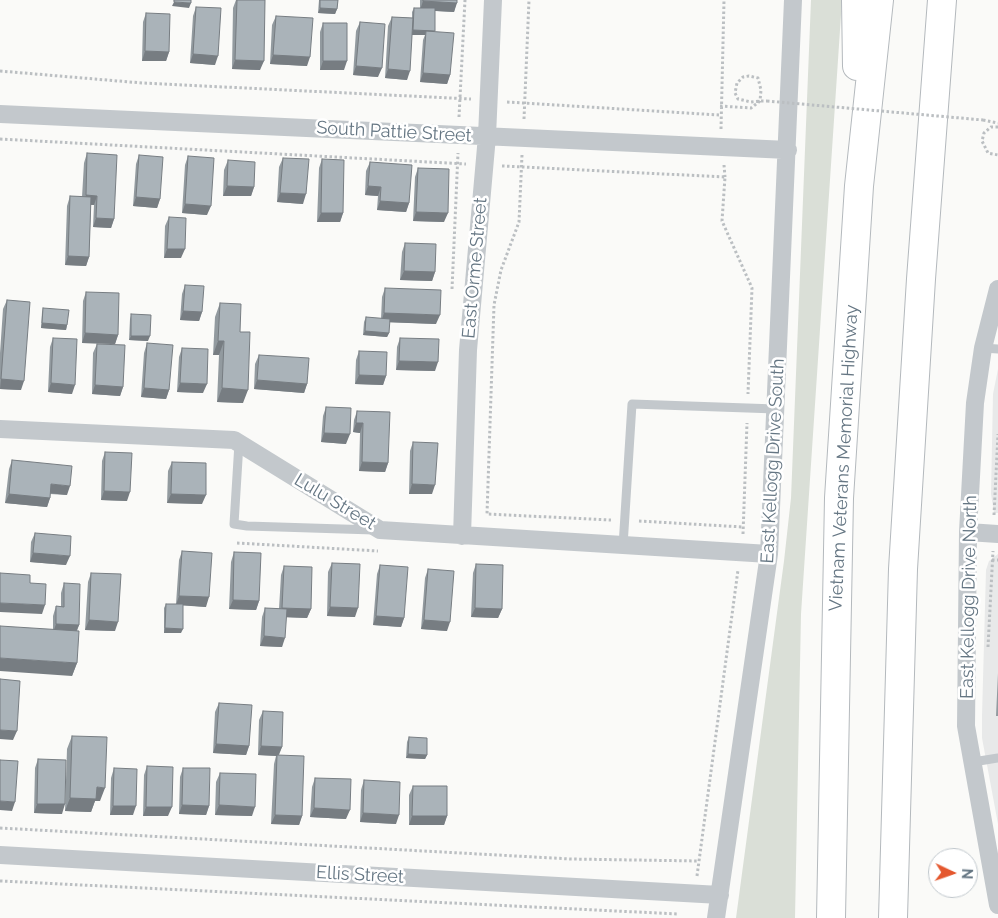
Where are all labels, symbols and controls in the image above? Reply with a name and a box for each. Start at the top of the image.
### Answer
street label: South Pattie Street [316,117,472,147]
street label: East Orme Street [458,197,492,339]
street label: Vietnam Veterans Memorial Highway [825,304,863,612]
street label: East Kellogg Drive South [757,358,789,564]
street label: Lulu Street [290,469,380,535]
street label: East Kellogg Drive North [956,495,982,699]
north arrow [928,848,978,898]
street label: Ellis Street [316,862,404,888]
text: N [959,868,975,879]

